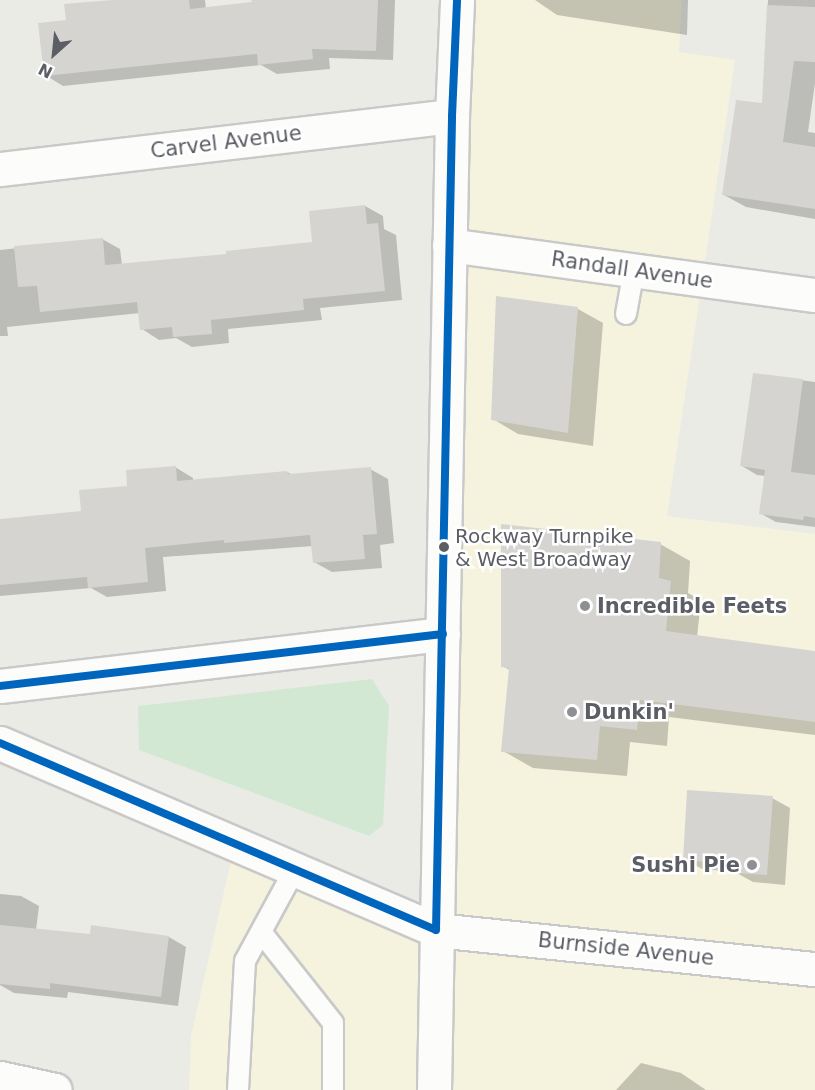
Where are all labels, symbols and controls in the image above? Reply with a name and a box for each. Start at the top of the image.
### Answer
north arrow [24,24,84,84]
text: N [35,59,56,82]
street label: Carvel Avenue [149,120,303,164]
street label: Randall Avenue [550,246,714,294]
place label: Rockway Turnpike & West Broadway [455,524,633,571]
marker: Rockway Turnpike & West Broadway [438,541,450,553]
place label: Incredible Feets [597,593,787,619]
marker: Incredible Feets [578,599,592,613]
place label: Dunkin' [584,699,674,725]
marker: Dunkin' [565,705,579,719]
place label: Sushi Pie [631,852,740,878]
marker: Sushi Pie [745,858,759,872]
street label: Burnside Avenue [537,927,715,971]

